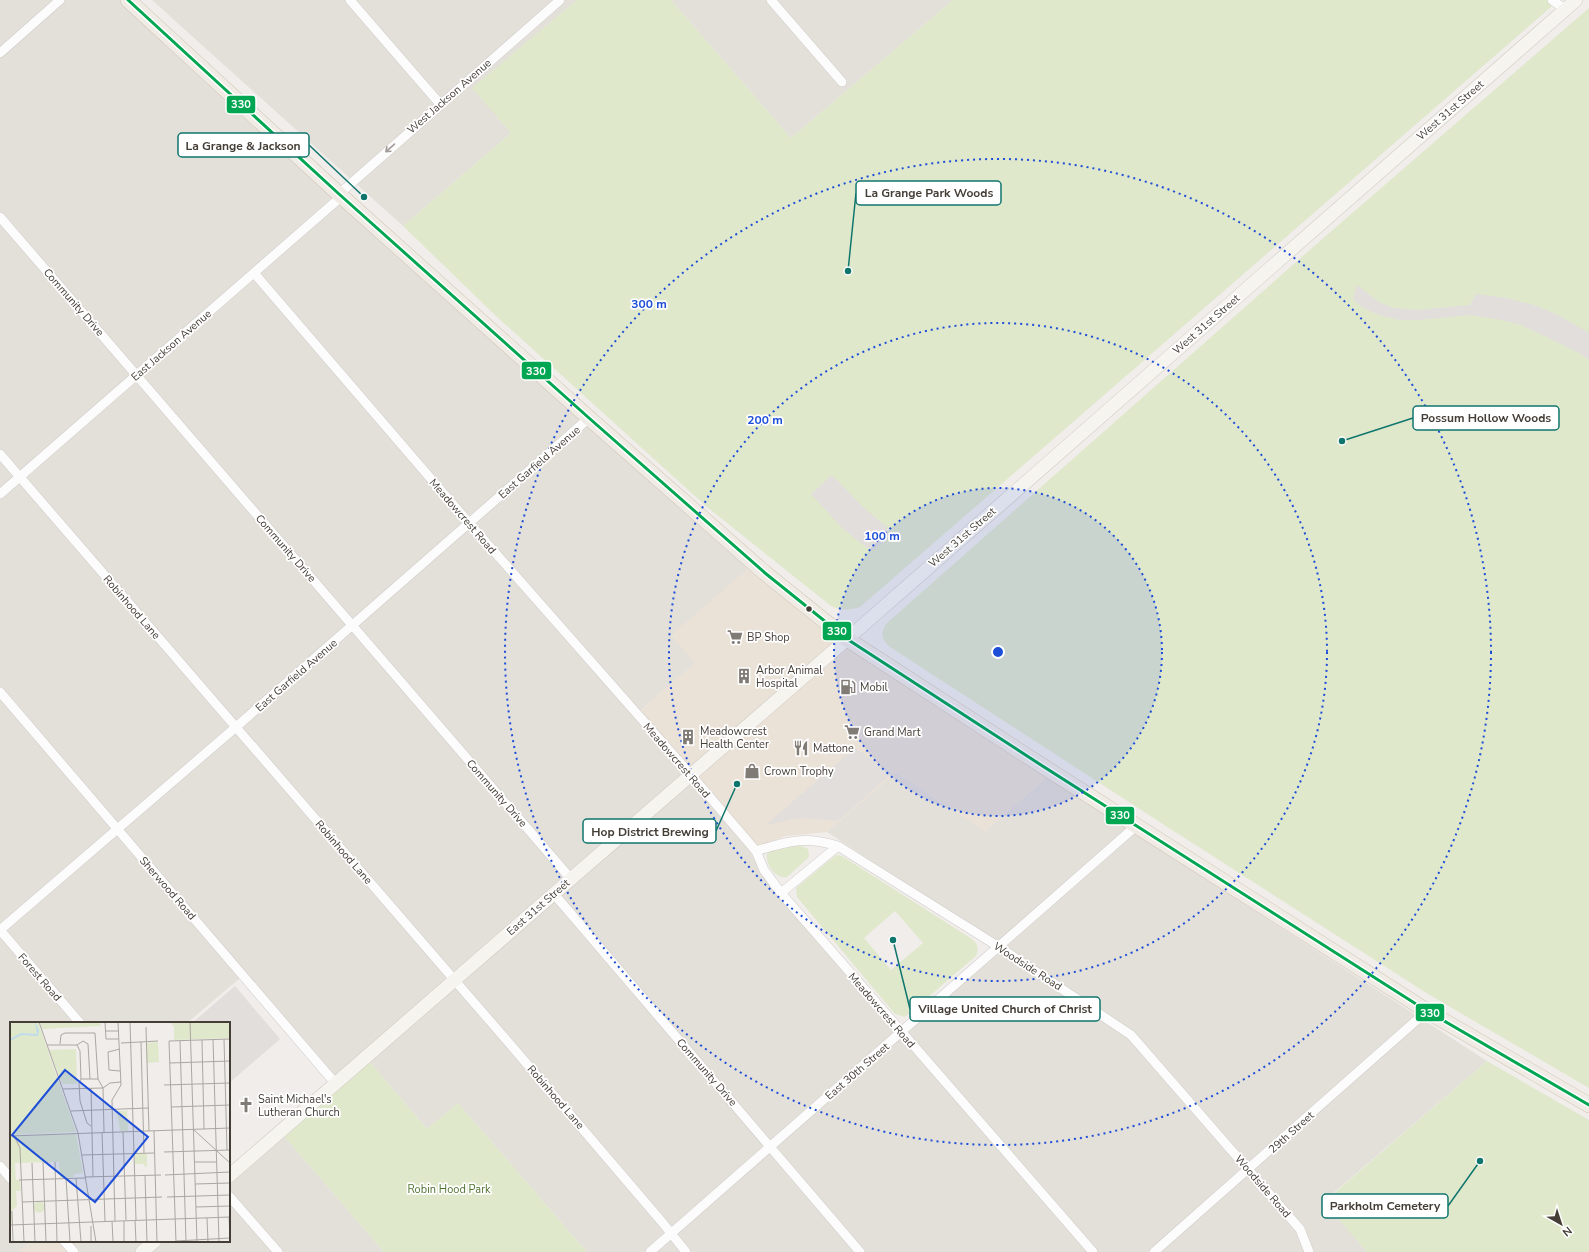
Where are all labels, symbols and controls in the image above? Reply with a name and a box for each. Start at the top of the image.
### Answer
street label: West Jackson Avenue [404,56,495,137]
street label: West 31st Street [1414,77,1487,144]
line badge: 330 [226,95,256,114]
text: 330 [231,97,251,112]
callout: La Grange & Jackson [178,133,309,157]
text: La Grange & Jackson [185,138,301,154]
one-way arrow [385,144,395,153]
callout: La Grange Park Woods [856,181,1001,205]
text: La Grange Park Woods [865,185,993,201]
street label: Community Drive [40,265,107,340]
street label: West 31st Street [1170,291,1243,358]
text: 300 m [631,296,667,312]
street label: East Jackson Avenue [128,306,215,384]
line badge: 330 [521,361,552,380]
text: 330 [526,364,546,379]
callout: Possum Hollow Woods [1413,406,1559,430]
text: Possum Hollow Woods [1421,410,1551,426]
text: 200 m [747,412,783,428]
street label: East Garfield Avenue [495,423,584,502]
street label: Meadowcrest Road [426,476,499,557]
street label: West 31st Street [926,504,999,571]
street label: Community Drive [252,511,319,586]
text: 100 m [864,528,900,544]
street label: Robinhood Lane [100,572,164,643]
unlabelled marker [804,604,814,614]
line badge: 330 [822,621,852,641]
text: 330 [827,624,847,639]
supermarket icon: BP Shop [726,628,744,646]
place label: BP Shop [747,630,790,645]
street label: East Garfield Avenue [252,636,341,715]
centre of rings [991,645,1005,659]
place label: Arbor Animal Hospital [756,663,823,691]
building icon: Arbor Animal Hospital [735,667,753,685]
fuel station icon: Mobil [839,678,857,696]
place label: Mobil [860,680,888,695]
street label: Meadowcrest Road [640,720,713,801]
supermarket icon: Grand Mart [843,723,861,741]
place label: Meadowcrest Health Center [700,724,769,752]
place label: Grand Mart [864,725,921,740]
building icon: Meadowcrest Health Center [679,728,697,746]
restaurant icon: Mattone [792,739,810,757]
place label: Mattone [813,741,854,756]
street label: Community Drive [463,756,530,831]
shop icon: Crown Trophy [743,762,761,780]
place label: Crown Trophy [764,764,834,779]
line badge: 330 [1105,806,1135,825]
text: 330 [1110,808,1130,823]
street label: Robinhood Lane [312,817,376,888]
callout: Hop District Brewing [583,819,716,843]
text: Hop District Brewing [591,824,709,840]
street label: Sherwood Road [136,853,199,923]
street label: East 31st Street [504,876,573,939]
street label: Woodside Road [991,939,1065,994]
street label: Forest Road [15,950,65,1005]
street label: Meadowcrest Road [845,970,918,1051]
callout: Village United Church of Christ [910,997,1100,1021]
text: Village United Church of Christ [917,1001,1092,1017]
line badge: 330 [1415,1003,1445,1022]
text: 330 [1420,1006,1440,1021]
inset map [10,1022,230,1242]
street label: Community Drive [673,1035,740,1110]
street label: East 30th Street [822,1039,893,1103]
street label: Robinhood Lane [524,1062,588,1133]
place label: Saint Michael's Lutheran Church [258,1092,340,1120]
church icon: Saint Michael's Lutheran Church [237,1096,255,1114]
street label: 29th Street [1265,1108,1317,1157]
street label: Woodside Road [1231,1152,1294,1221]
park label: Robin Hood Park [407,1182,491,1197]
callout: Parkholm Cemetery [1322,1194,1448,1218]
text: Parkholm Cemetery [1330,1198,1441,1214]
north arrow [1541,1204,1581,1244]
text: N [1559,1223,1575,1240]

